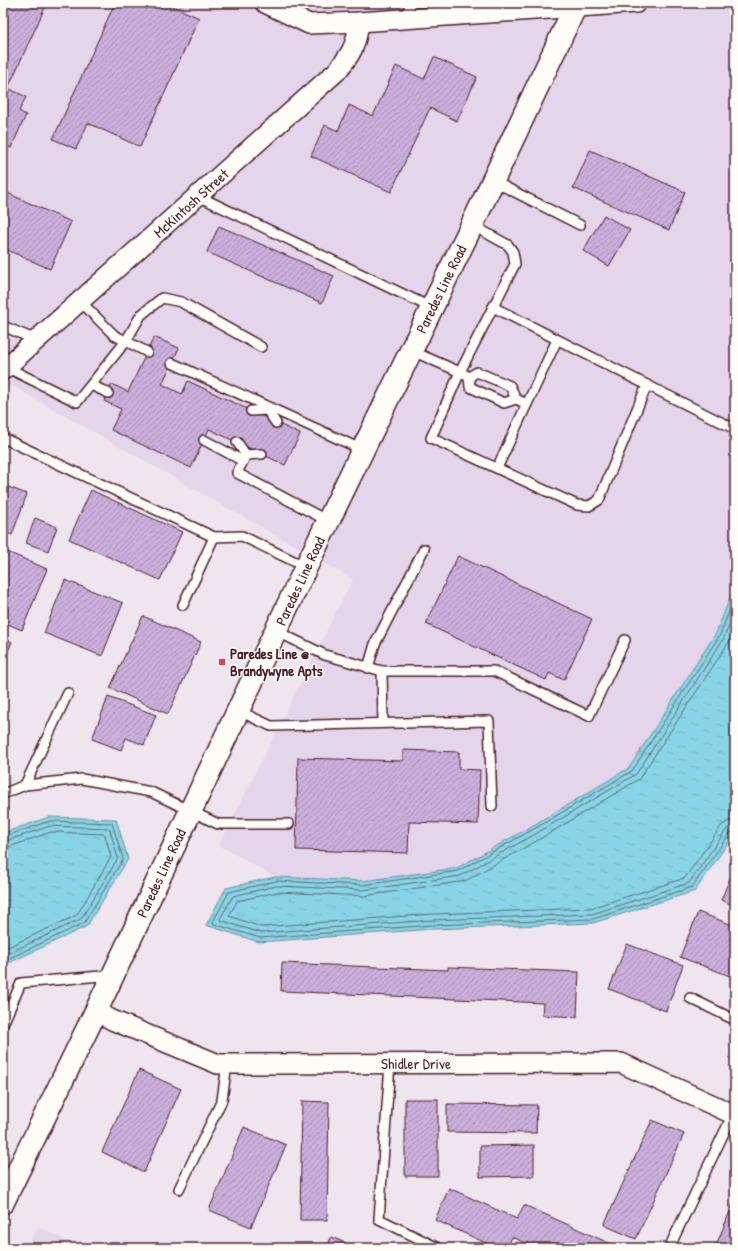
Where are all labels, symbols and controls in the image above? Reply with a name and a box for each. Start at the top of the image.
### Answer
street label: McKintosh Street [149,163,234,242]
street label: Paredes Line Road [411,241,471,337]
street label: Paredes Line Road [270,533,330,629]
place label: Paredes Line @ Brandywyne Apts [230,643,323,682]
marker: Paredes Line @ Brandywyne Apts [217,657,227,667]
street label: Paredes Line Road [131,825,191,921]
street label: Shidler Drive [381,1053,451,1074]

